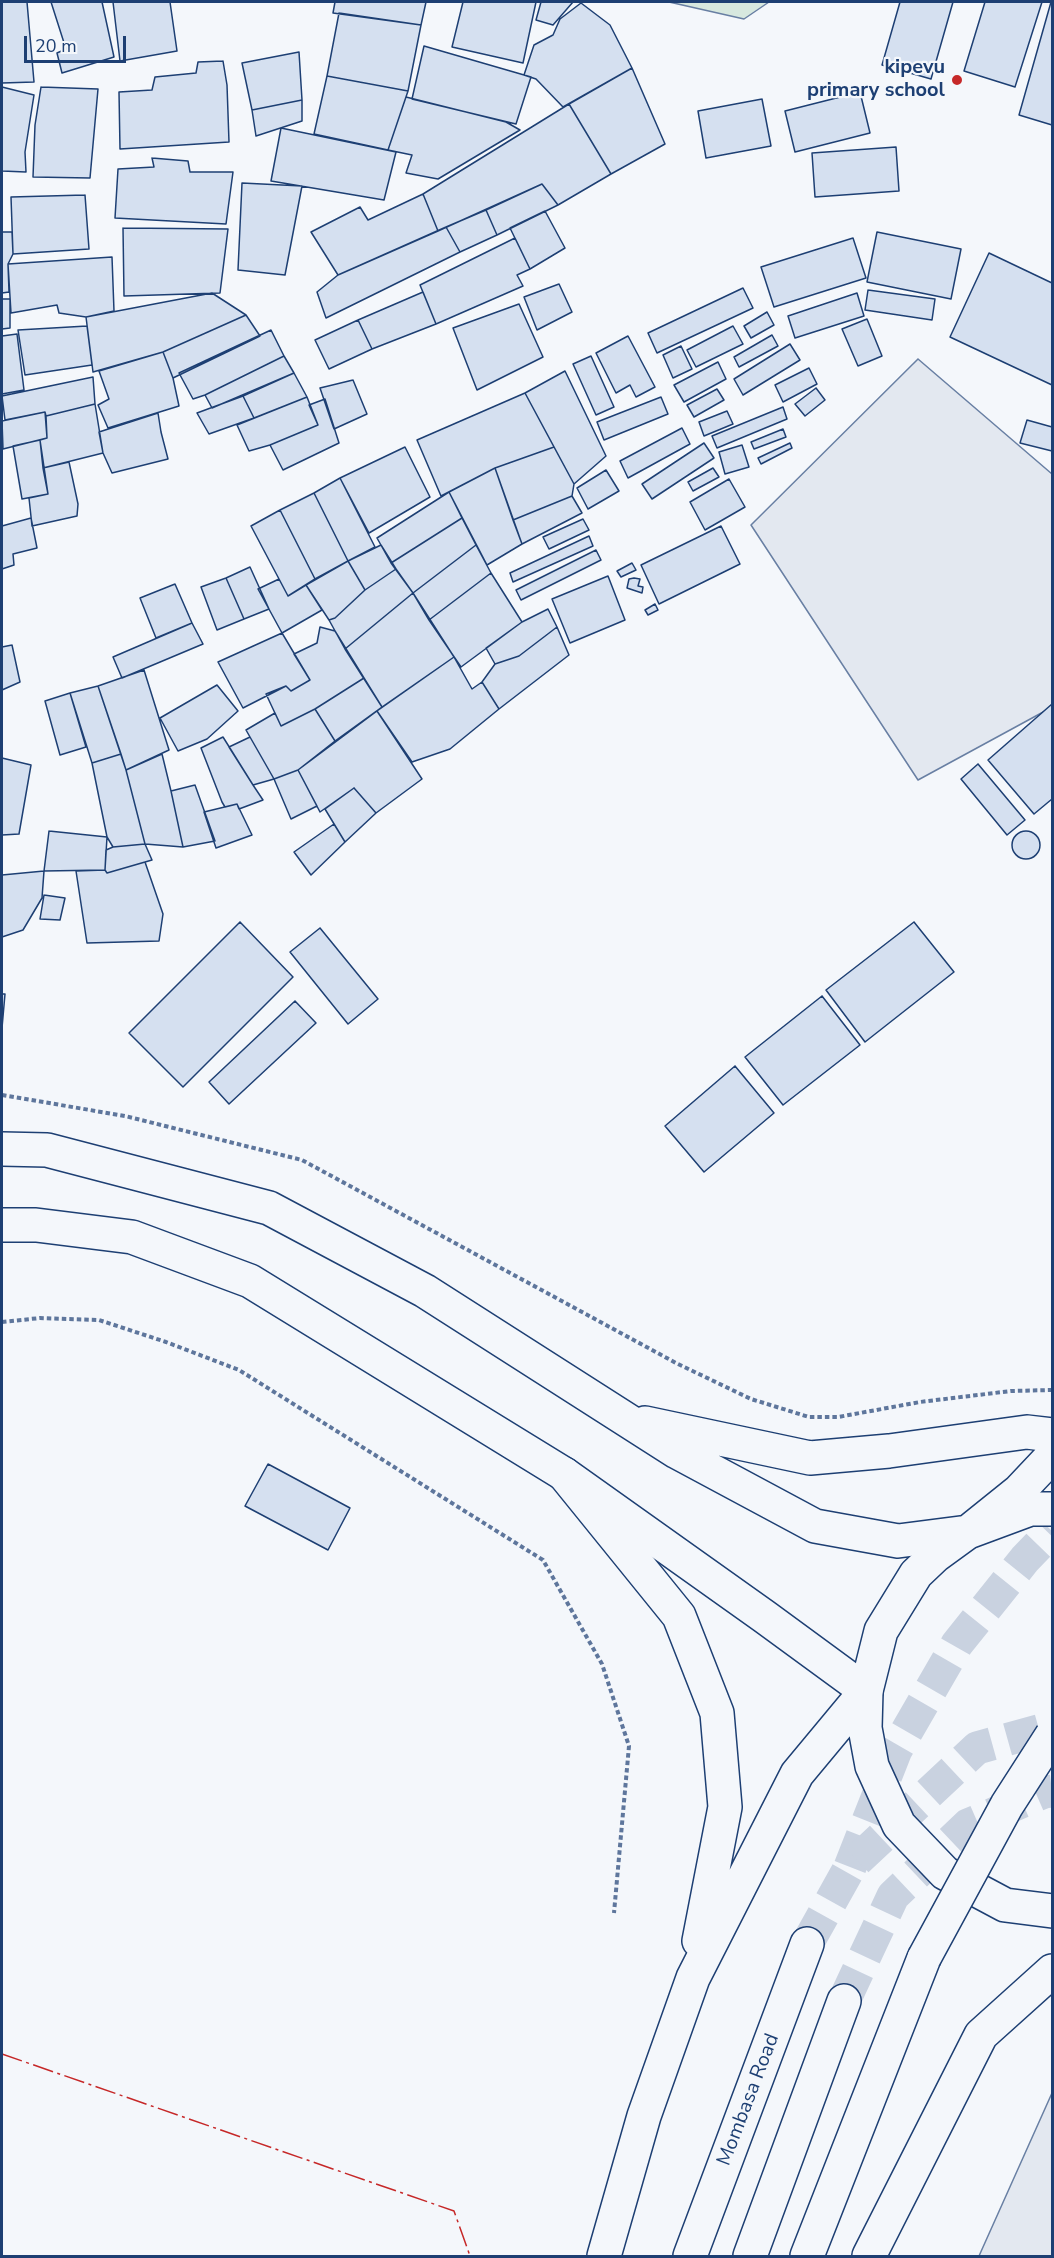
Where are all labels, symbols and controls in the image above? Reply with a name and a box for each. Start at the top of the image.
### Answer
scale bar [27,24,129,62]
text: 20 m [35,34,77,58]
place label: kipevu primary school [807,56,945,103]
marker: kipevu primary school [950,73,964,87]
street label: Mombasa Road [713,2031,785,2169]

